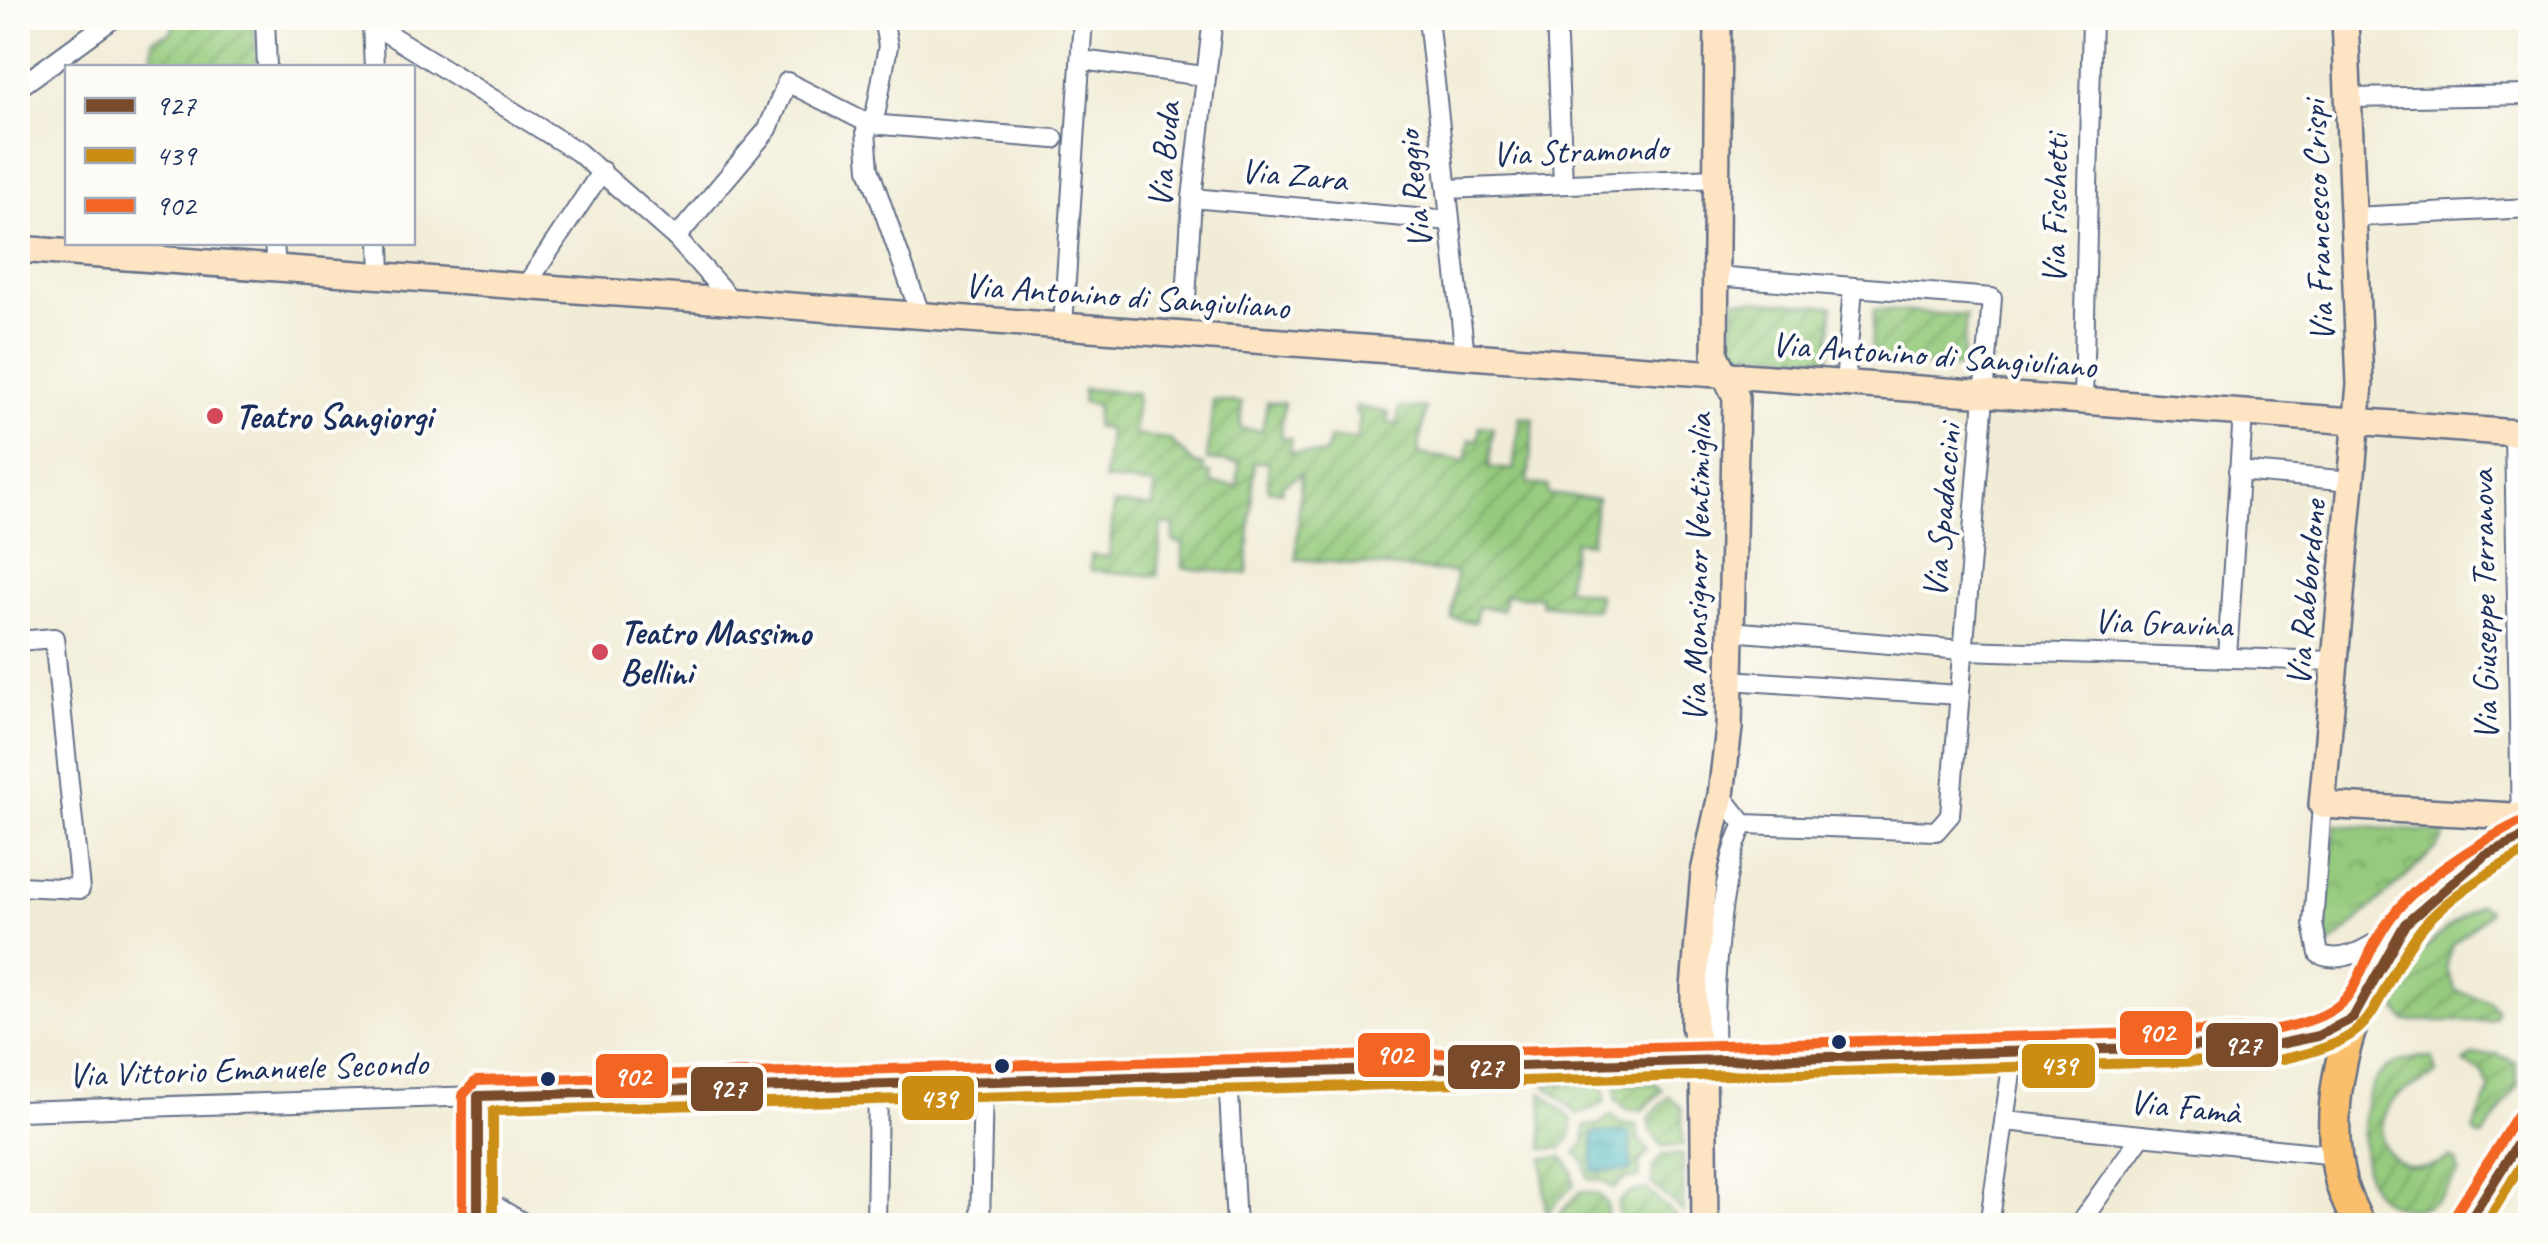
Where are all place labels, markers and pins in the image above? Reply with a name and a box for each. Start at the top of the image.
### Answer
place label: Teatro Sangiorgi [235,394,437,439]
marker: Teatro Sangiorgi [204,405,226,427]
place label: Teatro Massimo Bellini [620,610,813,695]
marker: Teatro Massimo Bellini [589,641,611,663]
unlabelled marker [1829,1032,1849,1052]
unlabelled marker [992,1056,1012,1076]
unlabelled marker [538,1069,558,1089]

